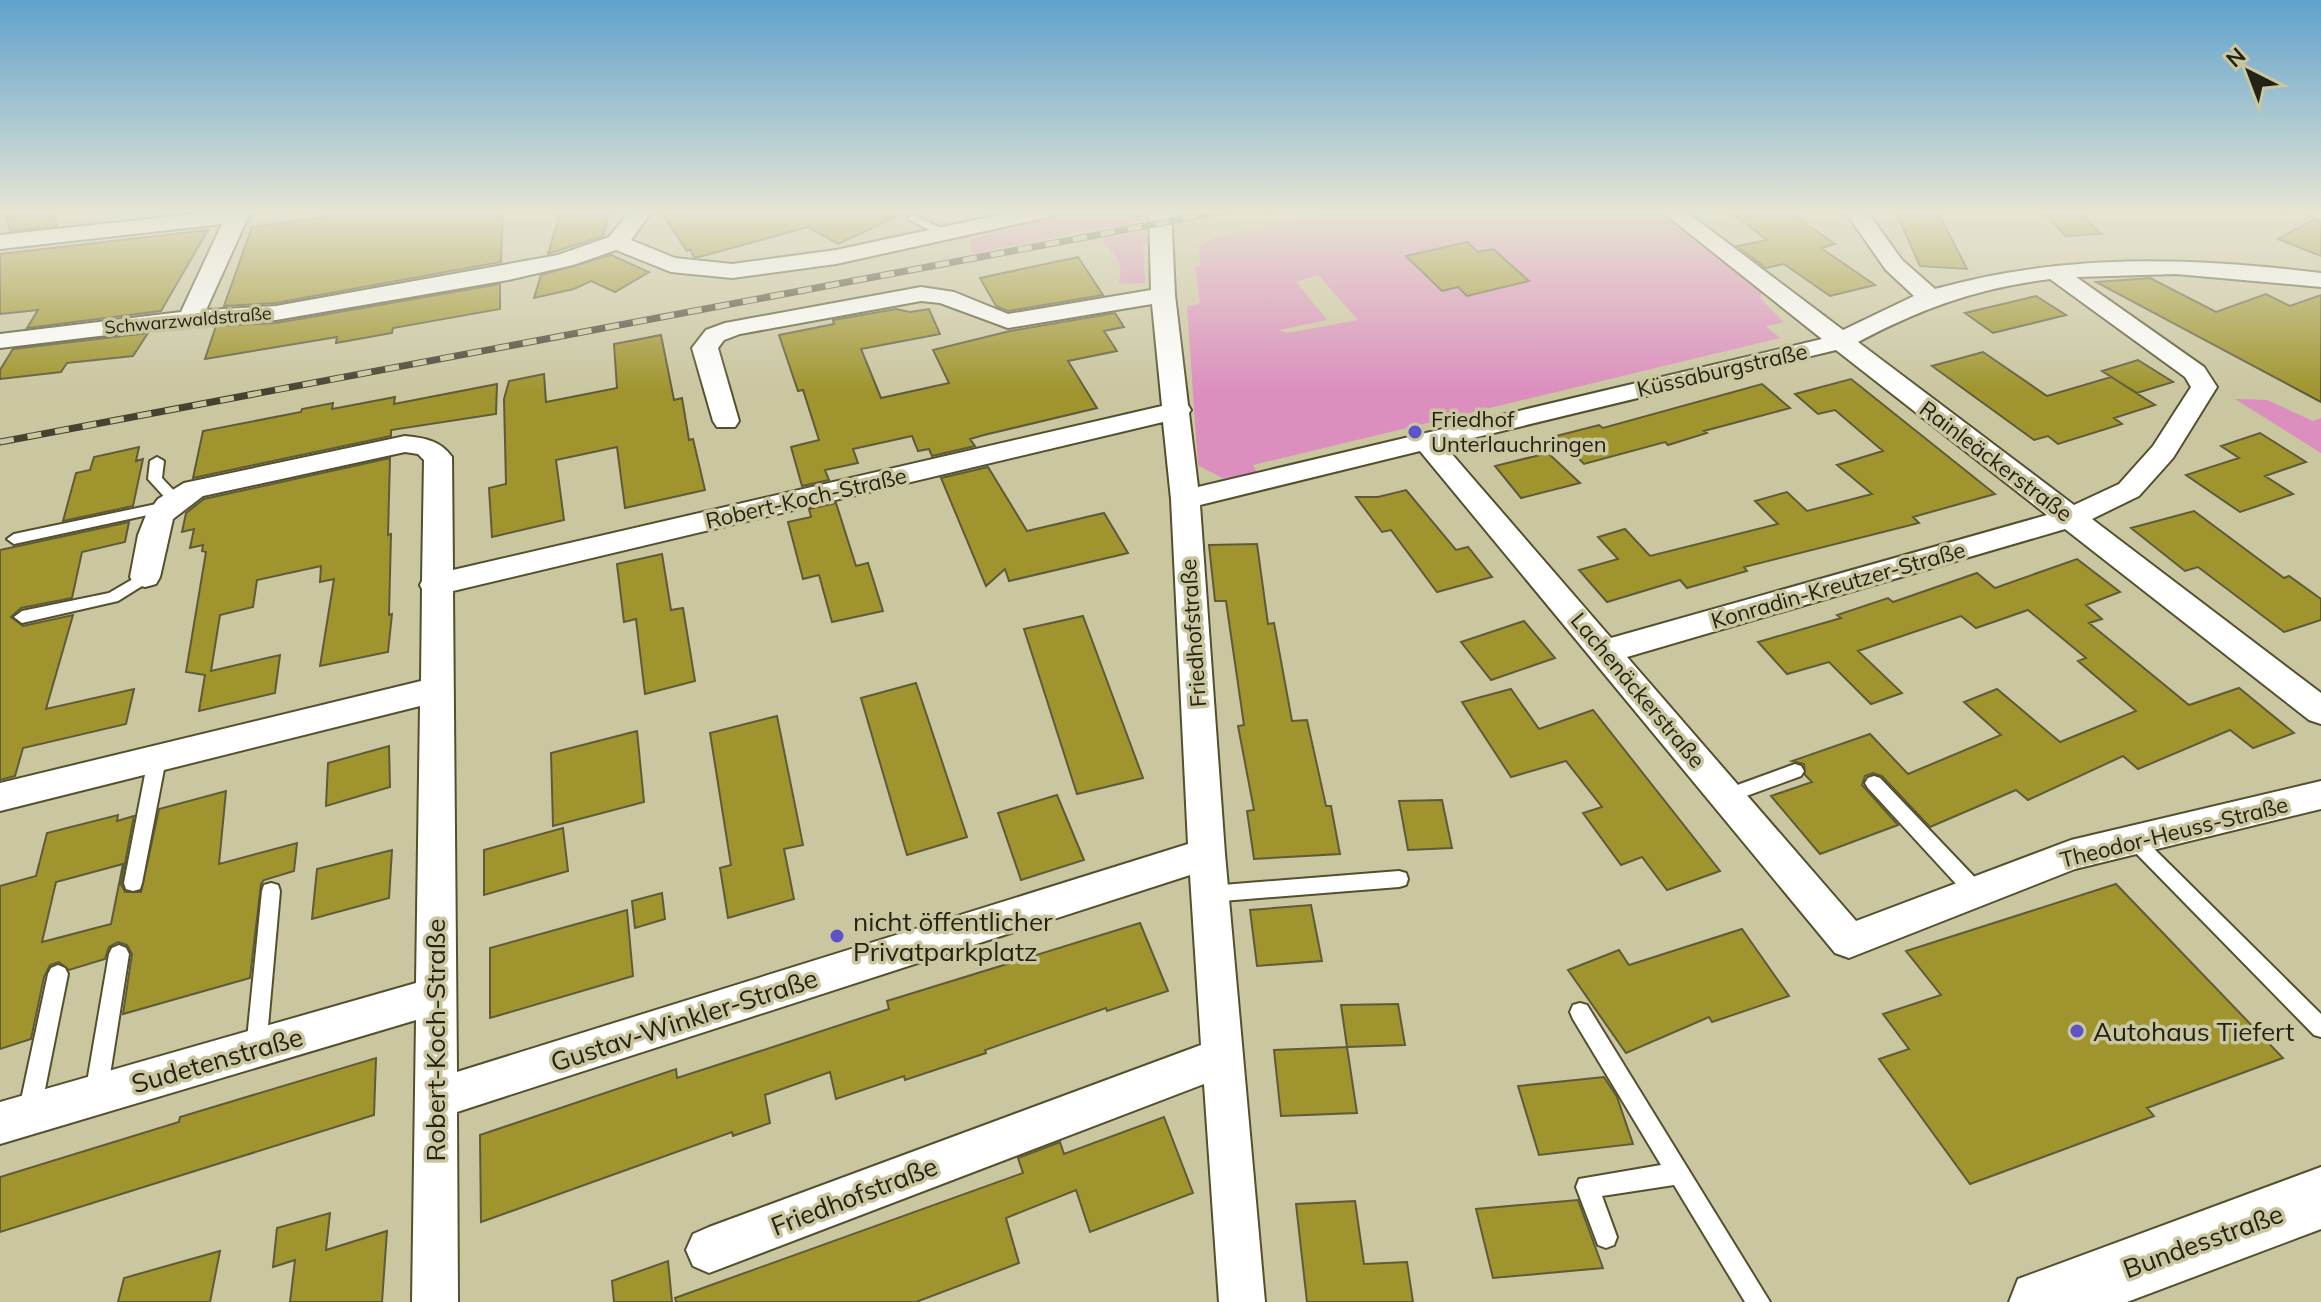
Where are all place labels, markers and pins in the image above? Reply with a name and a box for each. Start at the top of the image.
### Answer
place label: Friedhof Unterlauchringen [1431,405,1607,458]
marker: Friedhof Unterlauchringen [1406,423,1424,441]
place label: nicht öffentlicher Privatparkplatz [853,905,1053,968]
marker: nicht öffentlicher Privatparkplatz [828,927,846,945]
place label: Autohaus Tiefert [2093,1015,2294,1048]
marker: Autohaus Tiefert [2068,1022,2086,1040]

